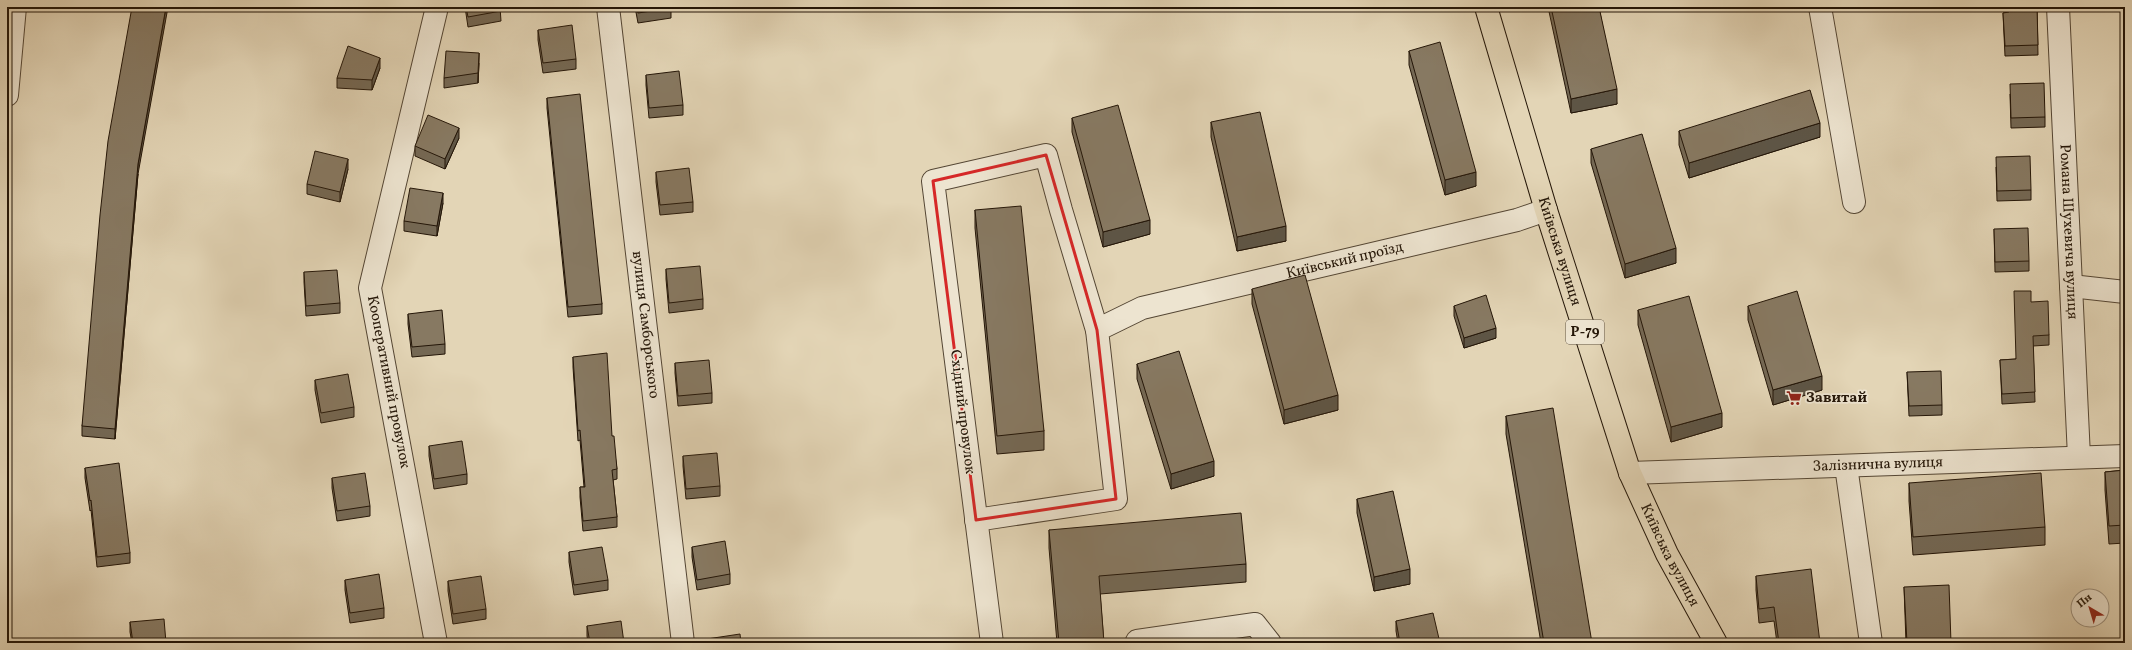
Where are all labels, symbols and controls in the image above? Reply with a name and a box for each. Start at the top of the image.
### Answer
street label: Романа Шухевича вулиця [2054,144,2083,320]
street label: Київська вулиця [1532,194,1586,308]
street label: Київський проїзд [1284,236,1406,284]
street label: вулиця Самборського [626,250,665,400]
street label: Кооперативний провулок [361,294,415,470]
road number: Р-79 [1566,320,1604,344]
street label: Східний провулок [944,349,980,475]
place label: Завитай [1806,388,1867,409]
supermarket icon: Завитай [1785,389,1803,407]
street label: Залізнична вулиця [1812,452,1944,477]
street label: Київська вулиця [1635,500,1705,611]
north arrow [2070,588,2110,628]
text: Пн [2074,591,2096,612]

